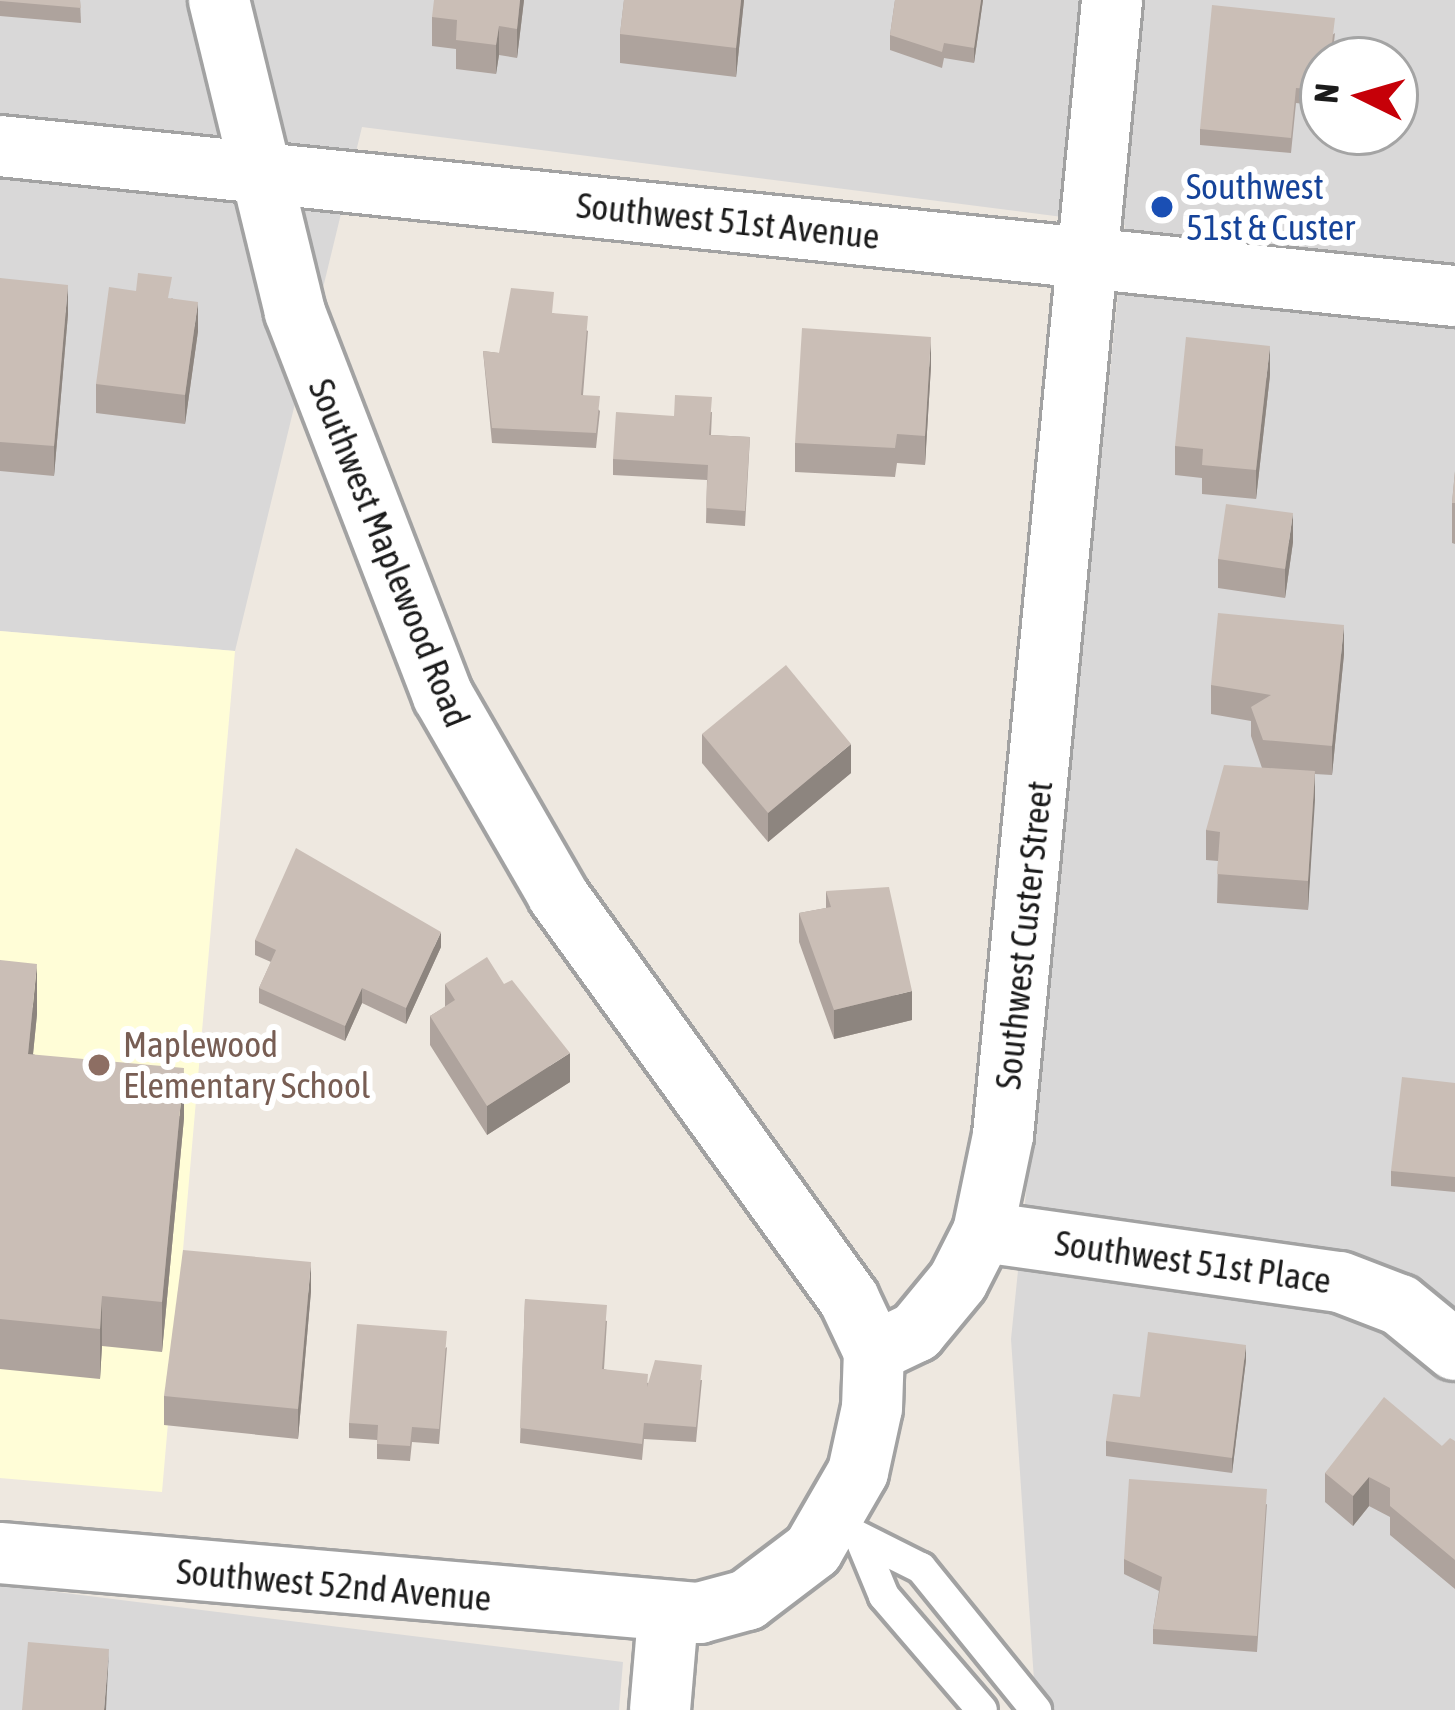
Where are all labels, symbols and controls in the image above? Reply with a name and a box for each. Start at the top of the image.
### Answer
north arrow [1299,36,1419,156]
text: N [1306,82,1346,104]
place label: Southwest 51st & Custer [1186,164,1355,249]
street label: Southwest 51st Avenue [574,184,882,258]
marker: Southwest 51st & Custer [1149,194,1175,220]
street label: Southwest Maplewood Road [299,373,479,733]
street label: Southwest Custer Street [986,779,1062,1091]
place label: Maplewood Elementary School [123,1022,370,1107]
marker: Maplewood Elementary School [86,1052,112,1078]
street label: Southwest 51st Place [1052,1221,1334,1303]
street label: Southwest 52nd Avenue [175,1550,493,1620]

